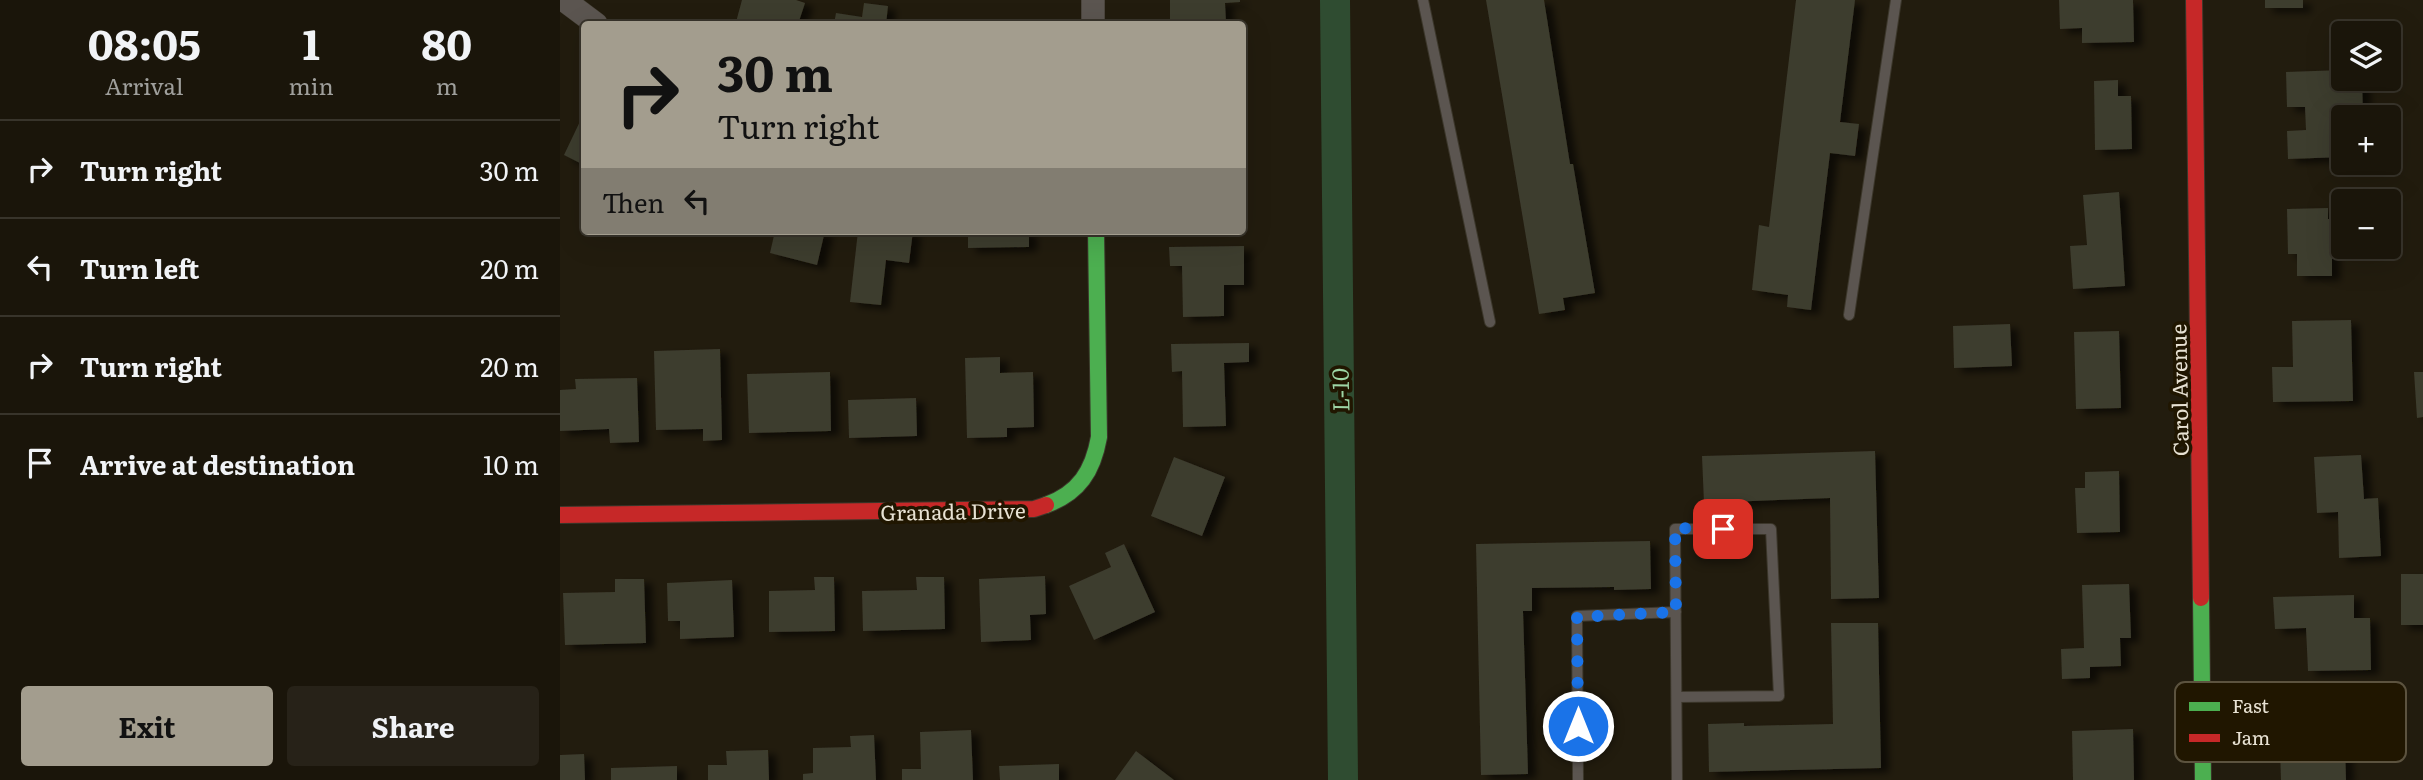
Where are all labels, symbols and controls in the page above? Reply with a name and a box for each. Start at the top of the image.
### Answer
text: 08:05 [88,11,201,73]
text: 1 [302,11,320,73]
text: 80 [422,11,472,73]
map controls [2331,21,2401,259]
button: layers [2331,21,2401,91]
text: 30 m [717,34,833,107]
icon: right [602,49,693,140]
text: Arrival [105,68,184,102]
text: min [289,68,334,102]
text: m [436,68,458,102]
text: Turn right [717,101,879,149]
button: + [2331,105,2401,175]
icon: right [21,150,59,188]
text: Turn right [80,150,222,189]
text: 30 m [479,150,539,189]
text: Then [602,182,664,221]
icon: left [678,182,716,220]
button: − [2331,189,2401,259]
icon: left [21,248,59,286]
text: Turn left [80,248,199,287]
text: 20 m [480,248,539,287]
street label: Carol Avenue [2161,324,2195,456]
icon: right [21,346,59,384]
text: Turn right [80,346,222,385]
text: 20 m [480,346,539,385]
water label: L-10 [1322,368,1356,412]
icon: arrive [21,444,59,482]
text: Arrive at destination [80,444,355,483]
text: 10 m [483,444,539,483]
street label: Granada Drive [880,493,1026,527]
pin [1693,499,1753,559]
icon: arrive [1704,510,1742,548]
legend [2175,682,2406,762]
button: Exit [21,686,273,766]
button: Share [287,686,539,766]
position arrow [1541,689,1615,763]
text: Fast [2232,691,2269,719]
text: Jam [2232,723,2270,751]

